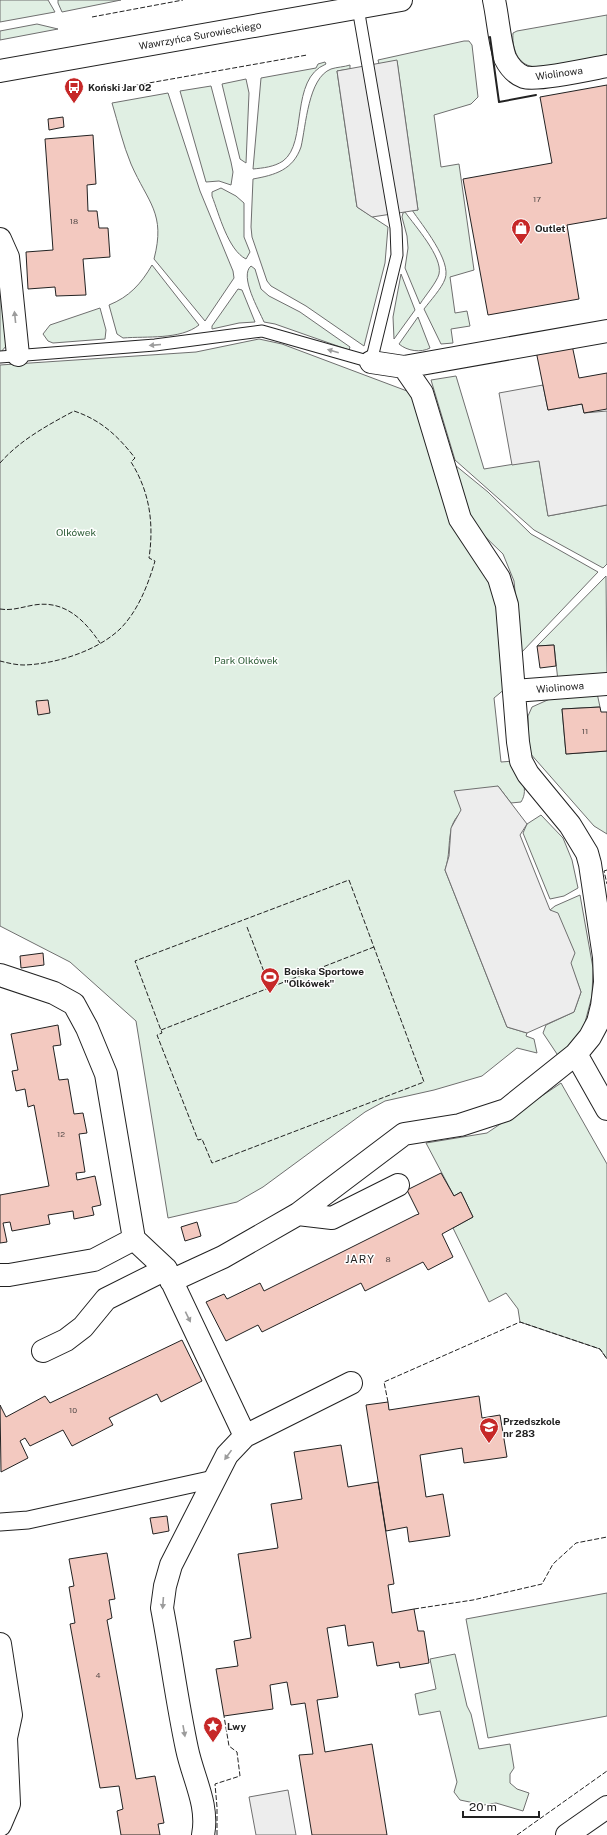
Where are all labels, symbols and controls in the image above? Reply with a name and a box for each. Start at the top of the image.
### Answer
street label: Wawrzyńca Surowieckiego [138,18,263,52]
street label: Wiolinowa [535,64,583,82]
bus stop icon: Koński Jar 02 [63,76,85,104]
place label: Koński Jar 02 [88,81,151,93]
house number: 17 [533,194,541,204]
house number: 18 [70,216,78,226]
shop icon: Outlet [510,217,532,245]
place label: Outlet [535,222,565,234]
one-way arrow [11,311,18,323]
one-way arrow [149,341,161,348]
one-way arrow [327,348,339,354]
park label: Olkówek [56,526,96,538]
park label: Park Olkówek [214,654,278,666]
street label: Wiolinowa [536,679,584,695]
house number: 11 [582,726,588,736]
place label: Boiska Sportowe "Olkówek" [284,965,364,989]
sports icon: Boiska Sportowe "Olkówek" [259,966,281,994]
house number: 12 [57,1129,65,1139]
district label: JARY [345,1253,375,1265]
house number: 8 [385,1254,391,1264]
one-way arrow [185,1311,191,1322]
house number: 10 [69,1405,77,1415]
place label: Przedszkole nr 283 [503,1415,561,1439]
school or university icon: Przedszkole nr 283 [478,1416,500,1444]
one-way arrow [224,1450,232,1461]
one-way arrow [160,1597,167,1609]
house number: 4 [95,1670,101,1680]
place icon: Lwy [202,1715,224,1743]
place label: Lwy [227,1720,246,1732]
one-way arrow [181,1725,187,1737]
scale bar [463,1793,539,1819]
text: 20 m [469,1800,497,1814]

